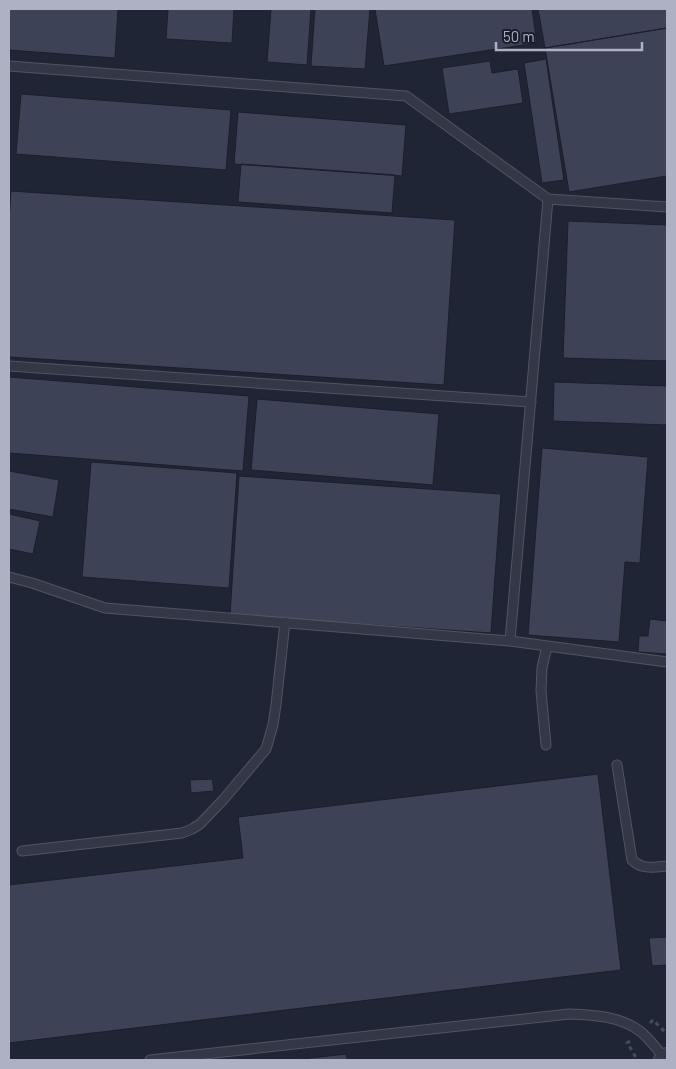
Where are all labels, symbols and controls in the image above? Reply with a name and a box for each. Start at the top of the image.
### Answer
scale bar [496,20,642,52]
text: 50 m [503,27,535,45]

